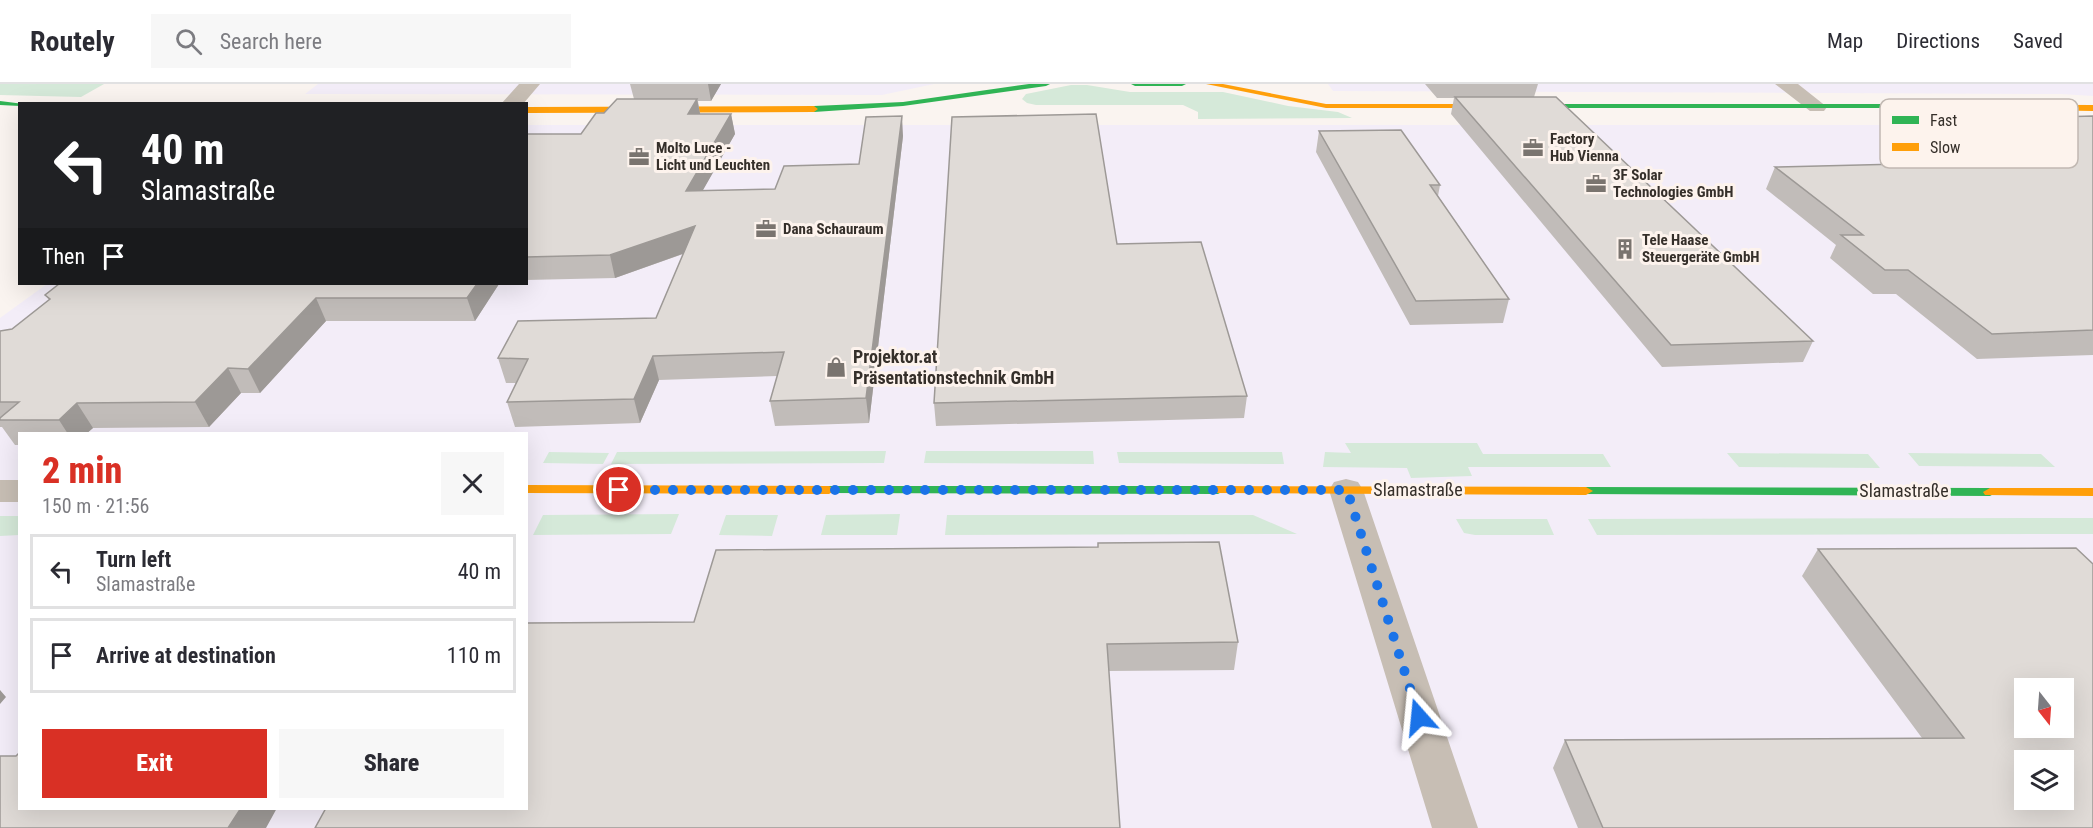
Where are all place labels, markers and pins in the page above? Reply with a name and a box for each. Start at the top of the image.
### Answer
place label: Factory Hub Vienna [1550,130,1619,165]
office icon: Factory Hub Vienna [1521,136,1545,160]
place label: Molto Luce - Licht und Leuchten [656,139,770,174]
office icon: Molto Luce - Licht und Leuchten [627,145,651,169]
place label: 3F Solar Technologies GmbH [1613,166,1733,201]
office icon: 3F Solar Technologies GmbH [1584,172,1608,196]
office icon: Dana Schauraum [754,217,778,241]
place label: Dana Schauraum [783,220,884,238]
place label: Tele Haase Steuergeräte GmbH [1642,231,1760,266]
building icon: Tele Haase Steuergeräte GmbH [1613,237,1637,261]
place label: Projektor.at Präsentationstechnik GmbH [853,346,1054,388]
shop icon: Projektor.at Präsentationstechnik GmbH [824,355,848,379]
pin [593,464,644,515]

